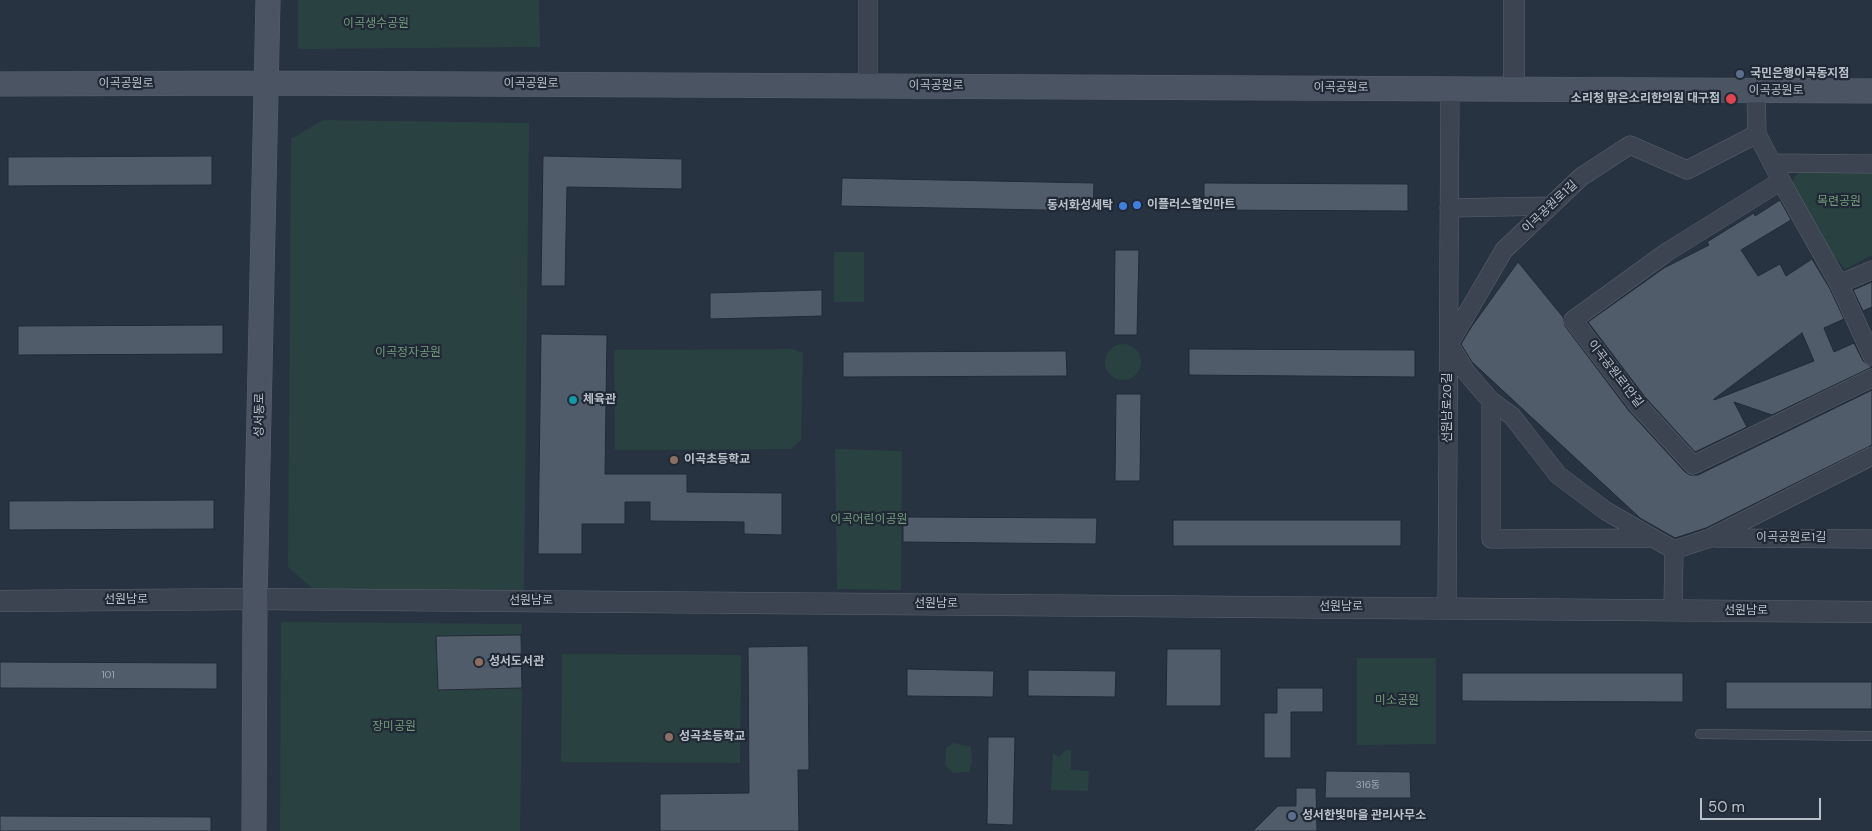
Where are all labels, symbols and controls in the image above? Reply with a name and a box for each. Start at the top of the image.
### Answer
park label: 이곡생수공원 [343,17,409,31]
place label: 국민은행이곡동지점 [1750,67,1849,81]
marker: 국민은행이곡동지점 [1734,68,1746,80]
street label: 이곡공원로 [98,77,154,91]
street label: 이곡공원로 [503,77,559,91]
street label: 이곡공원로 [908,79,964,93]
street label: 이곡공원로 [1313,81,1369,95]
street label: 이곡공원로 [1748,84,1804,98]
place label: 소리청 맑은소리한의원 대구점 [1571,92,1720,106]
marker: 소리청 맑은소리한의원 대구점 [1724,92,1738,106]
street label: 이곡공원로1길 [1519,178,1581,236]
park label: 목련공원 [1817,195,1861,209]
place label: 이플러스할인마트 [1147,198,1235,212]
place label: 동서화성세탁 [1047,199,1113,213]
marker: 이플러스할인마트 [1131,199,1143,211]
marker: 동서화성세탁 [1117,200,1129,212]
street label: 이곡공원로1안길 [1584,338,1646,410]
park label: 이곡정자공원 [375,346,441,360]
street label: 선원남로20길 [1441,373,1455,443]
street label: 성서동로 [252,393,268,437]
place label: 체육관 [583,393,616,407]
marker: 체육관 [567,394,579,406]
place label: 이곡초등학교 [684,453,750,467]
marker: 이곡초등학교 [668,454,680,466]
park label: 이곡어린이공원 [830,513,908,527]
street label: 이곡공원로1길 [1756,531,1826,545]
street label: 선원남로 [104,593,148,607]
street label: 선원남로 [509,594,553,608]
street label: 선원남로 [914,597,958,611]
street label: 선원남로 [1319,600,1363,614]
street label: 선원남로 [1724,604,1768,618]
place label: 성서도서관 [489,655,544,669]
marker: 성서도서관 [473,656,485,668]
house number: 101 [101,669,115,681]
park label: 미소공원 [1375,694,1419,708]
park label: 장미공원 [372,720,416,734]
place label: 성곡초등학교 [679,730,745,744]
marker: 성곡초등학교 [663,731,675,743]
house number: 316동 [1356,779,1380,791]
scale bar [1702,788,1823,820]
text: 50 m [1708,797,1745,817]
place label: 성서한빛마을 관리사무소 [1302,809,1426,823]
marker: 성서한빛마을 관리사무소 [1286,810,1298,822]

